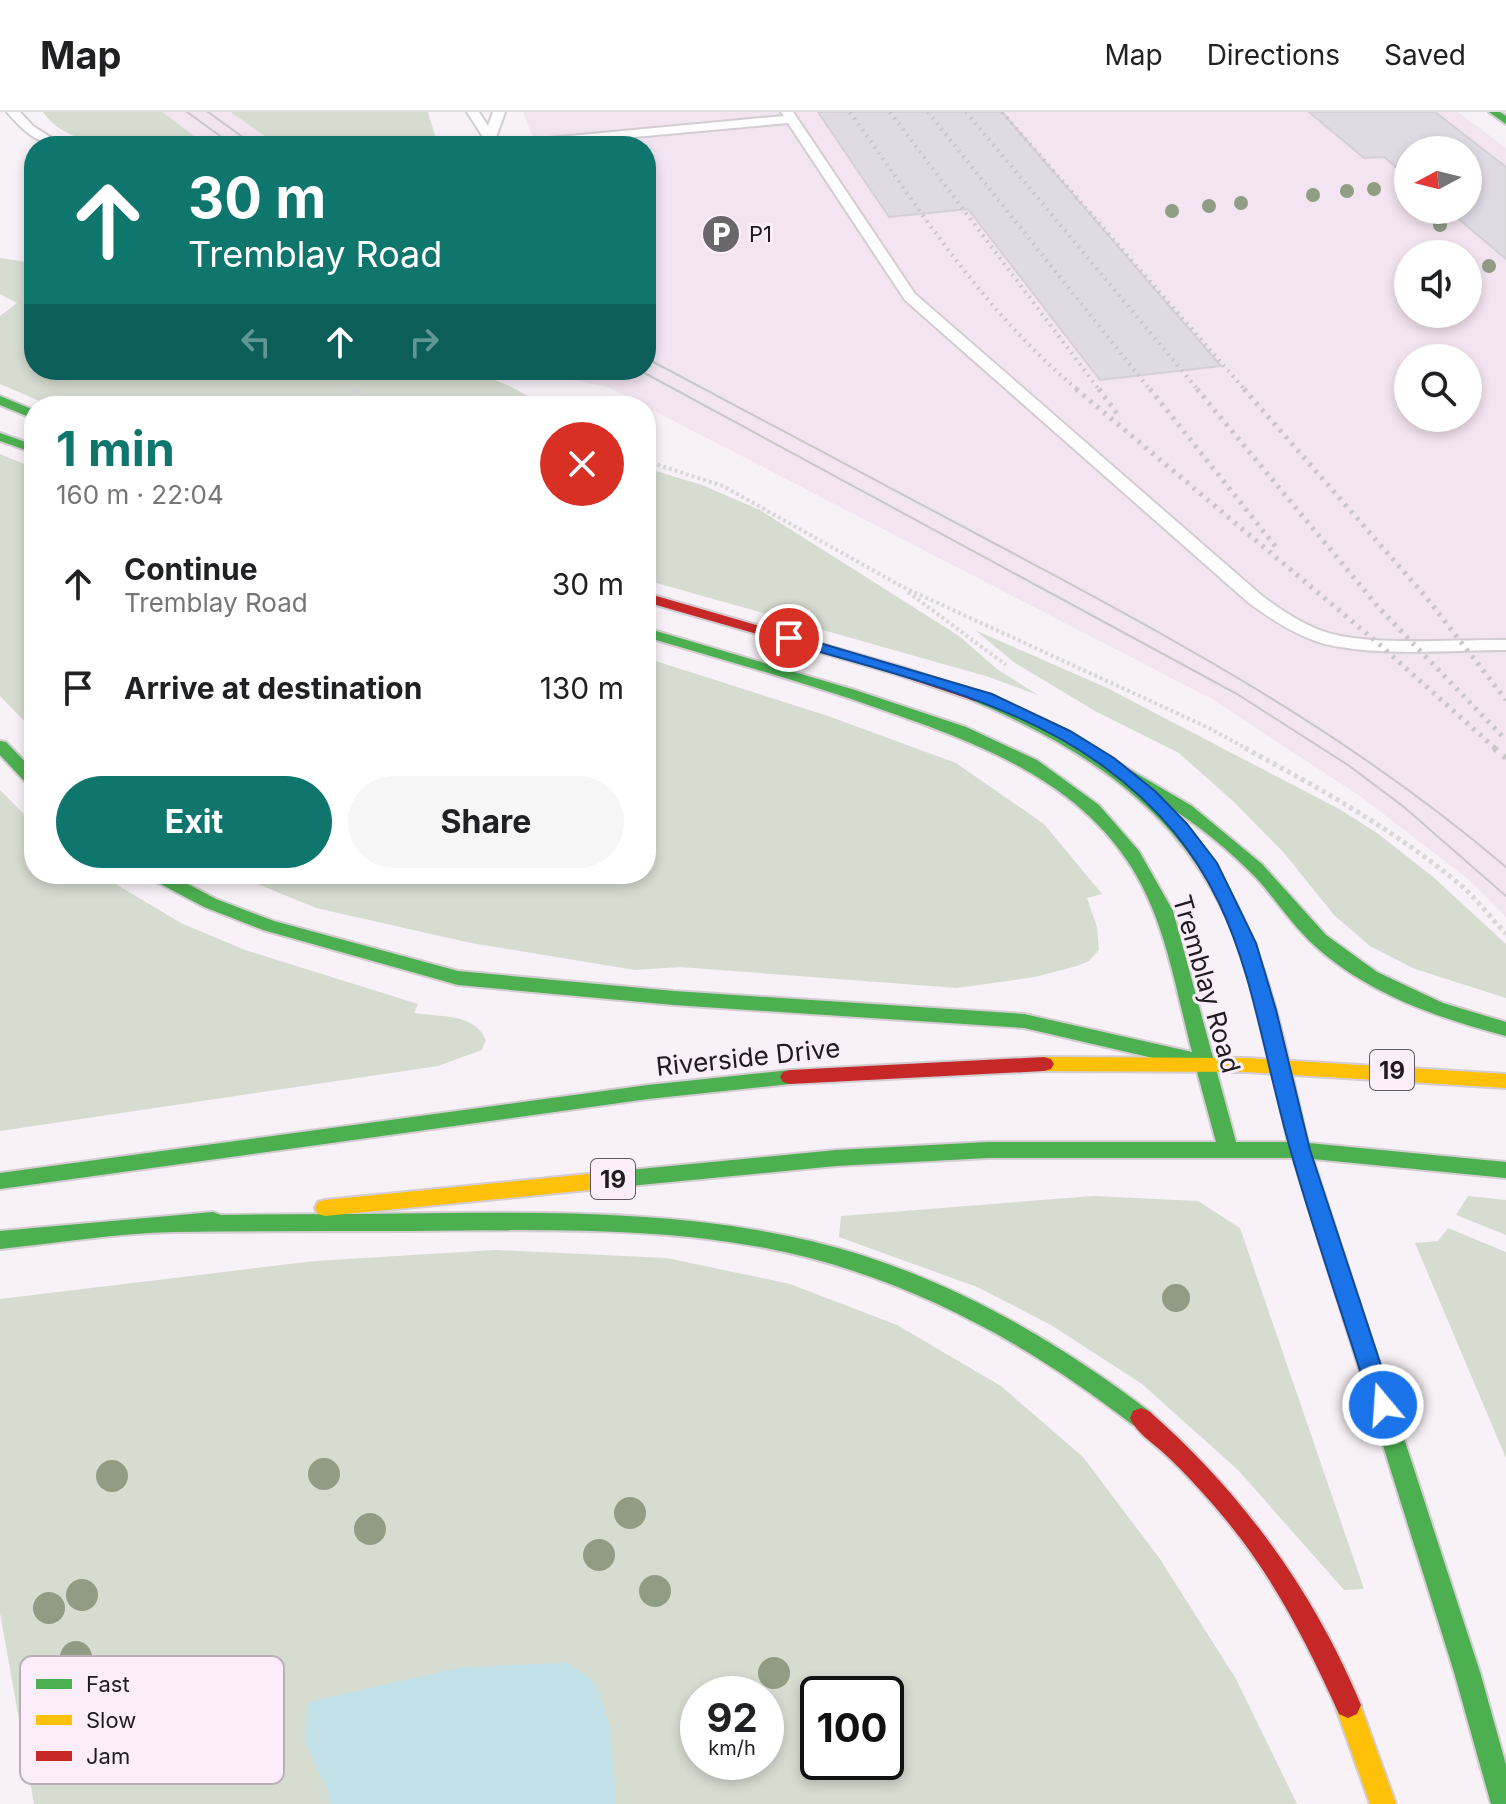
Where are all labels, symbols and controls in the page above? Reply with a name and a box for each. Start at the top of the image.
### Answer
text: Map [40,32,121,78]
text: Map [1104,38,1163,72]
text: Directions [1207,38,1340,72]
text: Saved [1384,38,1466,72]
north arrow [1394,136,1482,224]
map controls [1394,136,1482,432]
text: 30 m [188,164,326,232]
icon: ahead [56,168,160,272]
parking icon: P1 [700,213,742,255]
place label: P1 [749,221,772,247]
text: Tremblay Road [188,232,442,276]
button: sound [1394,240,1482,328]
icon: left [234,320,278,364]
icon: ahead [318,320,362,364]
icon: right [402,320,446,364]
button: search [1394,344,1482,432]
text: 1 min [56,419,175,478]
button: close [540,422,624,506]
text: 160 m · 22:04 [56,479,224,510]
text: Continue [124,551,258,587]
icon: ahead [56,562,100,606]
text: 30 m [552,566,624,602]
text: Tremblay Road [124,587,308,618]
pin [755,604,823,672]
icon: arrive [767,616,811,660]
icon: arrive [56,666,100,710]
text: Arrive at destination [124,670,422,706]
text: 130 m [540,670,624,706]
button: Exit [56,776,332,868]
button: Share [348,776,624,868]
street label: Tremblay Road [1167,891,1247,1077]
street label: Riverside Drive [654,1032,842,1082]
road number: 19 [1370,1050,1414,1090]
road number: 19 [591,1159,635,1199]
position arrow [1341,1363,1425,1447]
legend [20,1656,284,1784]
text: Fast [86,1671,130,1697]
speed limit sign: 100 [800,1676,904,1780]
text: 92 [706,1693,758,1742]
text: Slow [86,1707,136,1733]
text: km/h [708,1736,756,1760]
text: Jam [86,1743,130,1769]

